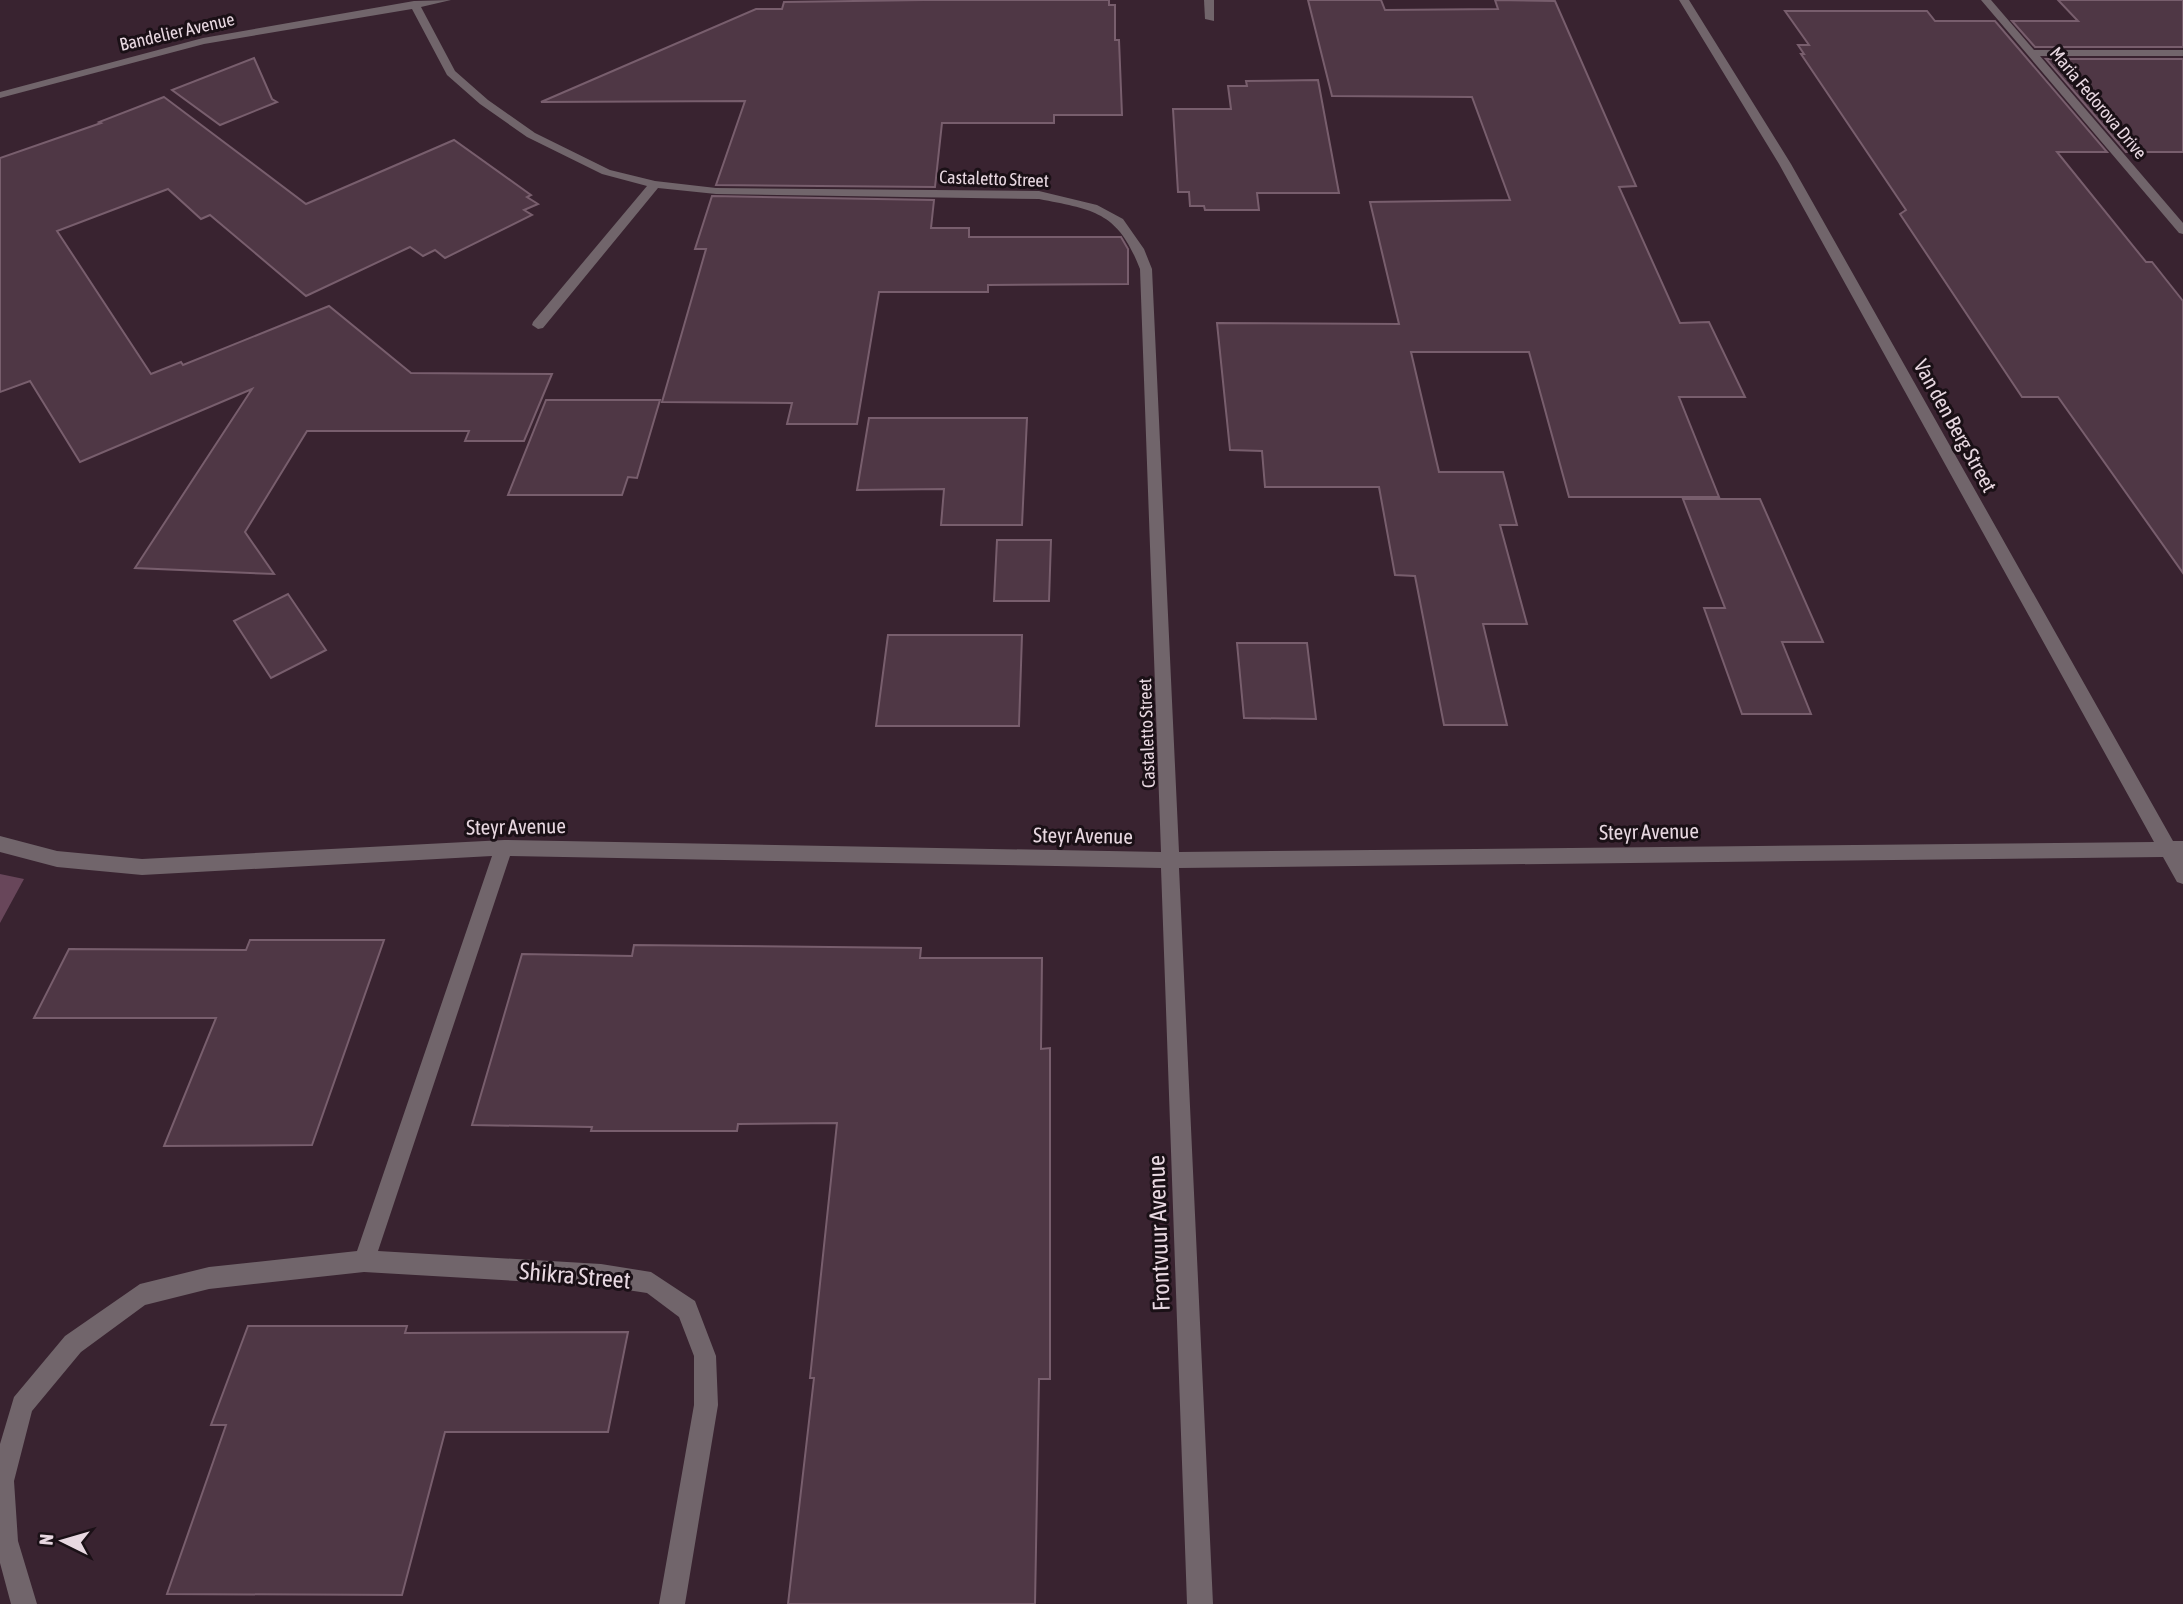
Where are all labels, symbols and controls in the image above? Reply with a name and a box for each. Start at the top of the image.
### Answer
street label: Bandelier Avenue [118,8,236,55]
street label: Maria Fedorova Drive [2046,43,2151,163]
street label: Castaletto Street [939,166,1049,191]
street label: Van den Berg Street [1909,355,2002,496]
street label: Castaletto Street [1134,678,1159,788]
street label: Steyr Avenue [466,813,566,839]
street label: Steyr Avenue [1599,818,1699,844]
street label: Steyr Avenue [1033,822,1133,848]
street label: Frontvuur Avenue [1142,1155,1175,1311]
street label: Shikra Street [518,1257,632,1294]
north arrow [28,1506,98,1576]
text: N [35,1533,58,1546]

